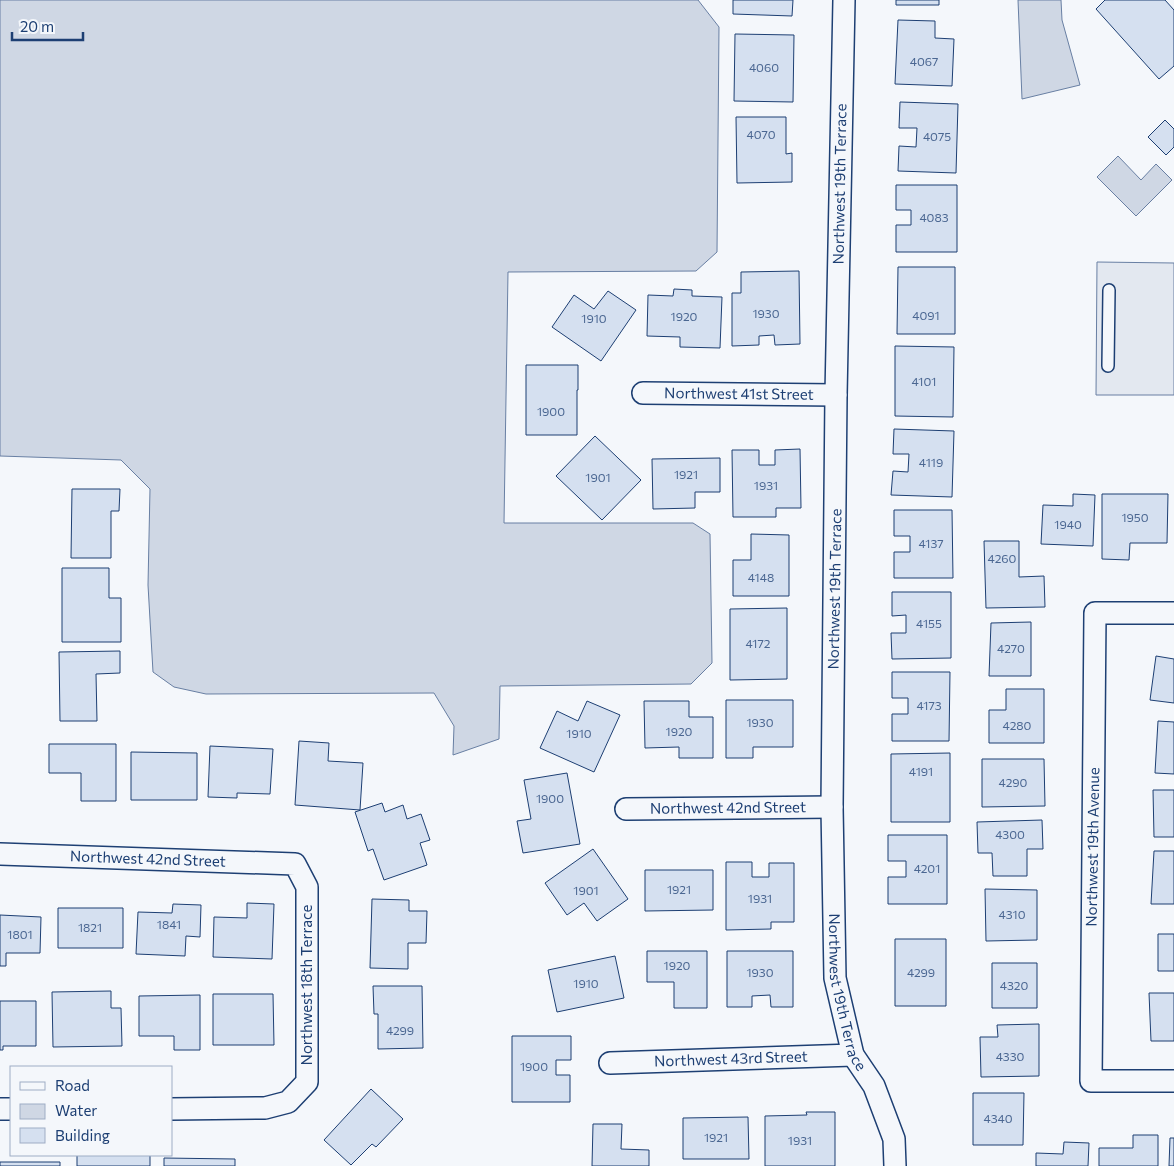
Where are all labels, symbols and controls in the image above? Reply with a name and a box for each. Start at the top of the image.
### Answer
scale bar [12,10,84,42]
text: 20 m [20,17,54,35]
house number: 4067 [910,54,938,68]
house number: 4060 [749,60,779,74]
street label: Northwest 19th Terrace [829,103,849,265]
house number: 4070 [746,127,776,141]
house number: 4075 [923,129,951,143]
house number: 4083 [919,210,949,224]
house number: 1930 [752,306,780,320]
house number: 4091 [912,308,940,322]
house number: 1920 [671,309,698,323]
house number: 1910 [581,311,607,325]
house number: 4101 [912,374,936,388]
street label: Northwest 41st Street [664,383,814,403]
house number: 1900 [537,404,565,418]
house number: 4119 [919,455,943,469]
house number: 1921 [674,467,698,481]
house number: 1901 [585,470,611,484]
house number: 1931 [754,478,778,492]
street label: Northwest 19th Terrace [824,508,844,670]
house number: 1950 [1121,510,1149,524]
house number: 1940 [1054,517,1082,531]
house number: 4137 [918,536,944,550]
house number: 4260 [988,551,1017,565]
house number: 4148 [748,570,774,584]
house number: 4155 [916,616,942,630]
house number: 4172 [746,636,771,650]
house number: 4270 [997,641,1025,655]
house number: 4173 [916,698,942,712]
house number: 1930 [746,715,774,729]
house number: 4280 [1003,718,1032,732]
house number: 1920 [666,724,693,738]
house number: 1910 [566,726,592,740]
house number: 4191 [909,764,933,778]
street label: Northwest 19th Avenue [1082,767,1102,927]
house number: 4290 [999,775,1028,789]
house number: 1900 [536,791,564,805]
street label: Northwest 42nd Street [650,797,806,817]
house number: 4300 [995,827,1025,841]
street label: Northwest 42nd Street [70,846,226,870]
house number: 4201 [914,861,940,875]
house number: 1921 [667,882,691,896]
house number: 1901 [573,883,599,897]
house number: 1931 [748,891,772,905]
street label: Northwest 18th Terrace [297,905,315,1065]
house number: 4310 [998,907,1026,921]
street label: Northwest 19th Terrace [826,913,871,1074]
house number: 1841 [157,917,181,931]
house number: 1821 [78,920,102,934]
house number: 1801 [7,927,33,941]
house number: 1920 [664,958,691,972]
house number: 1930 [746,965,774,979]
house number: 4299 [907,965,935,979]
house number: 1910 [573,976,599,990]
house number: 4320 [1000,978,1028,992]
house number: 4299 [386,1023,414,1037]
street label: Northwest 43rd Street [654,1046,808,1070]
house number: 4330 [996,1049,1025,1063]
house number: 1900 [520,1059,548,1073]
legend [10,1066,172,1156]
text: Road [55,1076,90,1094]
text: Water [55,1101,97,1119]
house number: 4340 [983,1111,1013,1125]
text: Building [55,1126,110,1144]
house number: 1921 [704,1130,728,1144]
house number: 1931 [788,1133,812,1147]

